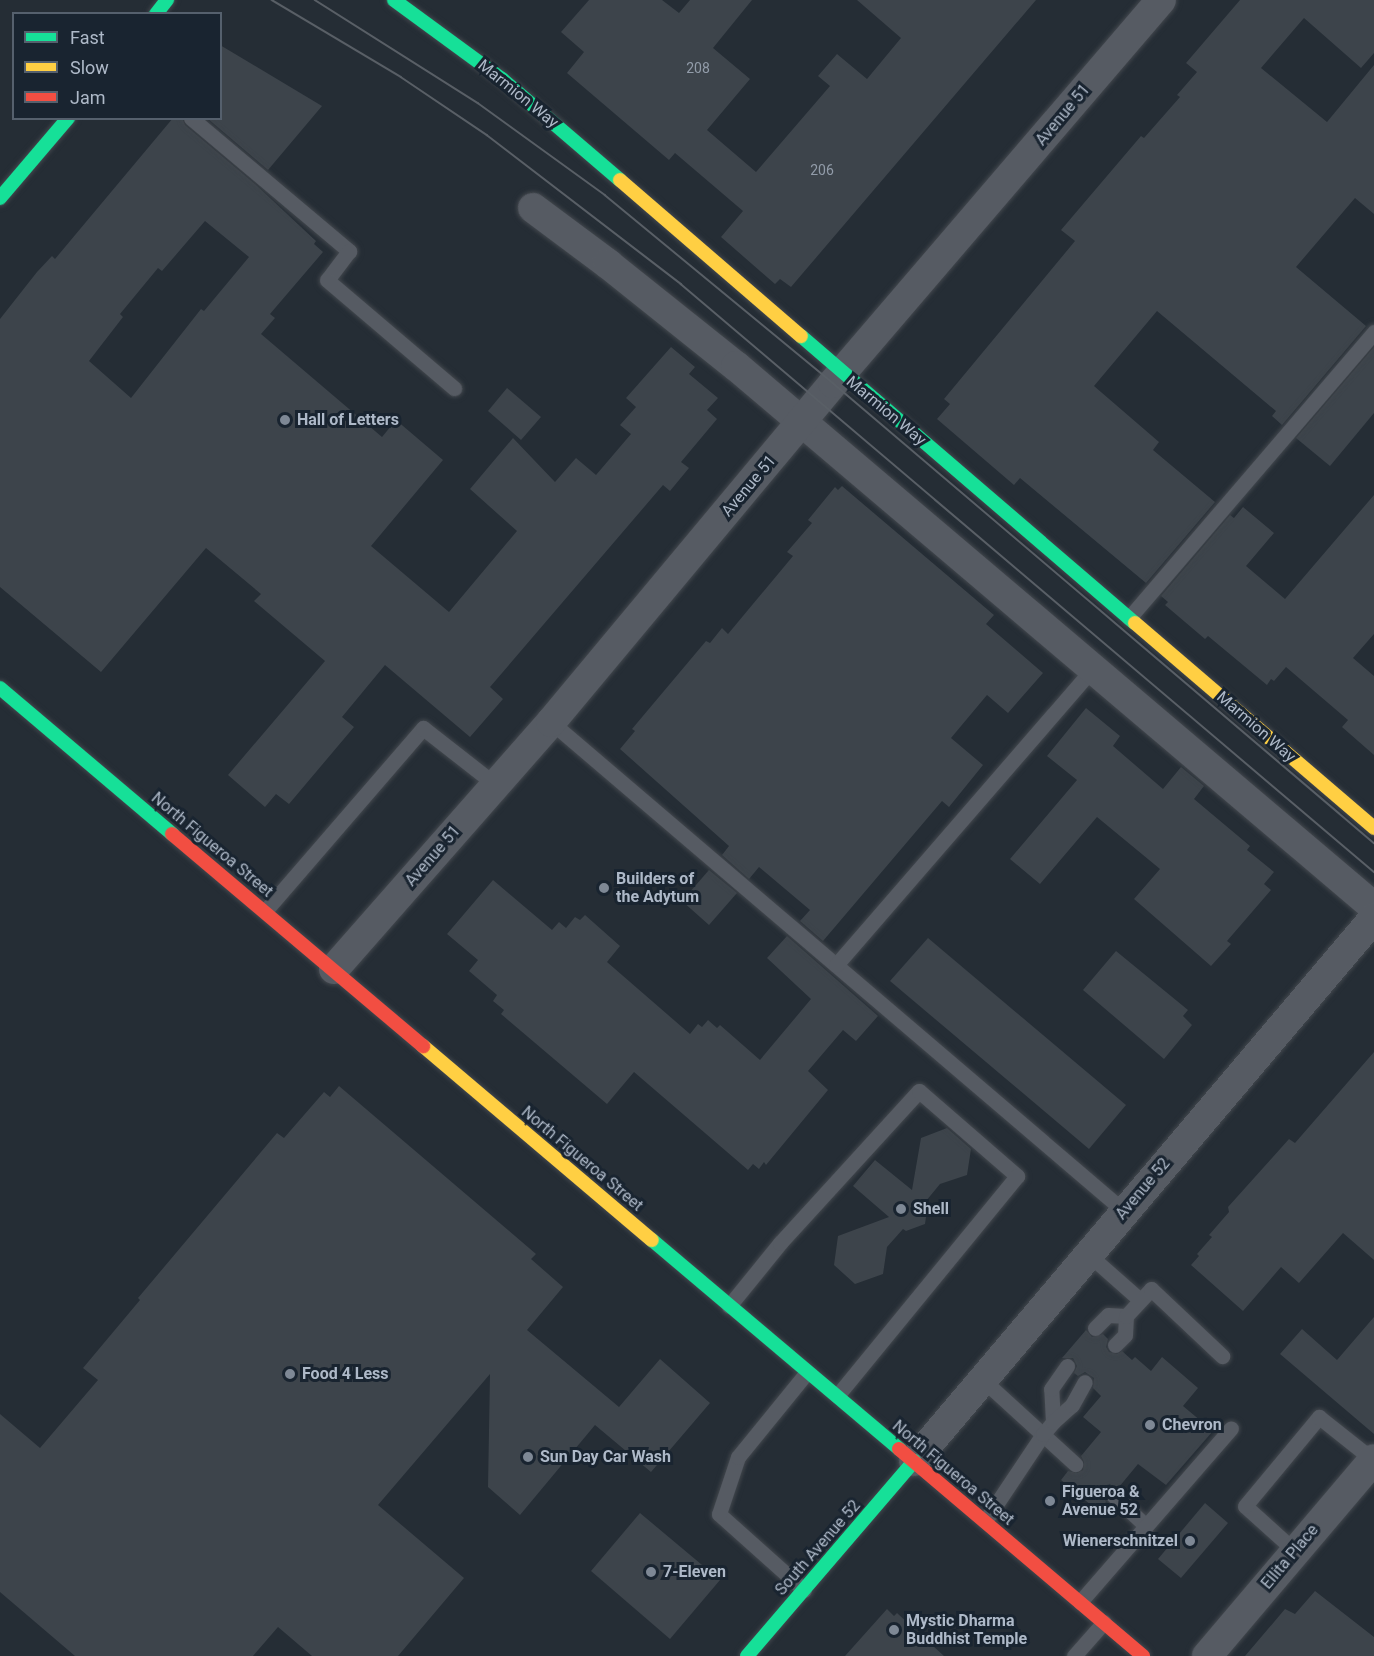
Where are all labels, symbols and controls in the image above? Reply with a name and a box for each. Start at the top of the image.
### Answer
legend [12,12,222,120]
text: Fast [70,27,105,48]
street label: Marmion Way [474,56,562,132]
text: Slow [70,57,109,78]
house number: 208 [686,60,710,76]
street label: Avenue 51 [1032,80,1094,150]
text: Jam [70,87,106,108]
house number: 206 [810,162,834,178]
street label: Marmion Way [842,372,930,450]
place label: Hall of Letters [297,410,399,430]
marker: Hall of Letters [278,413,292,427]
street label: Avenue 51 [718,451,780,521]
street label: Marmion Way [1213,688,1299,766]
street label: North Figueroa Street [147,789,277,901]
street label: Avenue 51 [401,822,465,890]
place label: Builders of the Adytum [616,869,699,907]
marker: Builders of the Adytum [597,881,611,895]
street label: North Figueroa Street [517,1103,647,1215]
street label: Avenue 52 [1112,1154,1174,1224]
place label: Shell [913,1199,949,1219]
marker: Shell [894,1202,908,1216]
place label: Food 4 Less [302,1364,389,1384]
marker: Food 4 Less [283,1367,297,1381]
place label: Chevron [1162,1415,1222,1435]
street label: North Figueroa Street [888,1417,1018,1529]
marker: Chevron [1143,1418,1157,1432]
place label: Sun Day Car Wash [540,1447,671,1467]
marker: Sun Day Car Wash [521,1450,535,1464]
place label: Figueroa & Avenue 52 [1062,1482,1139,1520]
marker: Figueroa & Avenue 52 [1043,1494,1057,1508]
street label: South Avenue 52 [771,1497,865,1599]
street label: Ellita Place [1258,1521,1322,1593]
place label: Wienerschnitzel [1063,1531,1178,1551]
marker: Wienerschnitzel [1183,1534,1197,1548]
place label: 7-Eleven [663,1562,726,1582]
marker: 7-Eleven [644,1565,658,1579]
place label: Mystic Dharma Buddhist Temple [906,1611,1028,1649]
marker: Mystic Dharma Buddhist Temple [887,1623,901,1637]

